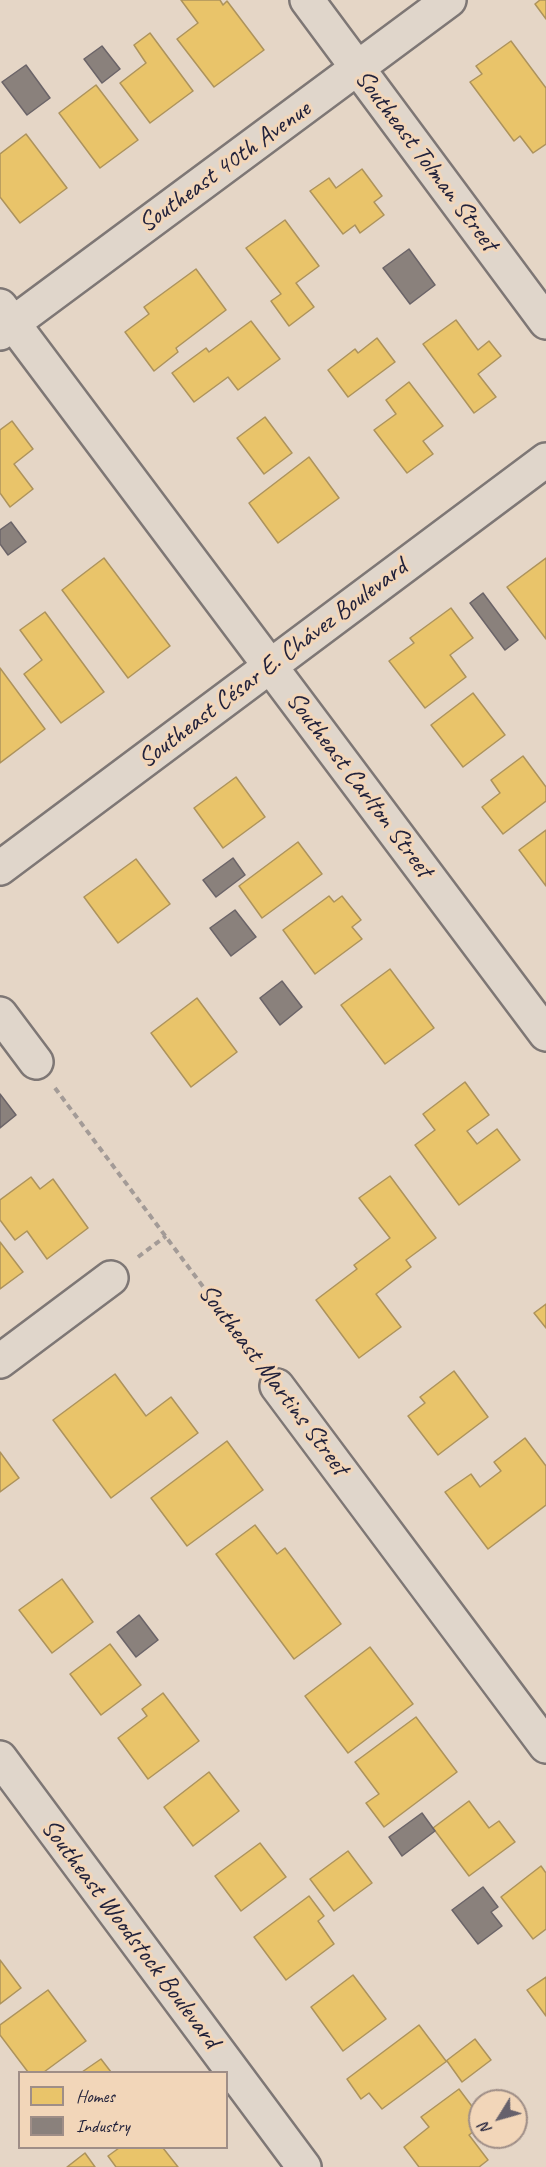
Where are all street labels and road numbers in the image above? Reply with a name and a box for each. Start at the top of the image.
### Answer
street label: Southeast Tolman Street [348,64,504,258]
street label: Southeast 40th Avenue [133,94,317,240]
street label: Southeast César E. Chávez Boulevard [132,553,414,775]
street label: Southeast Carlton Street [279,686,439,884]
street label: Southeast Martins Street [191,1278,355,1482]
street label: Southeast Woodstock Boulevard [34,1813,226,2055]

